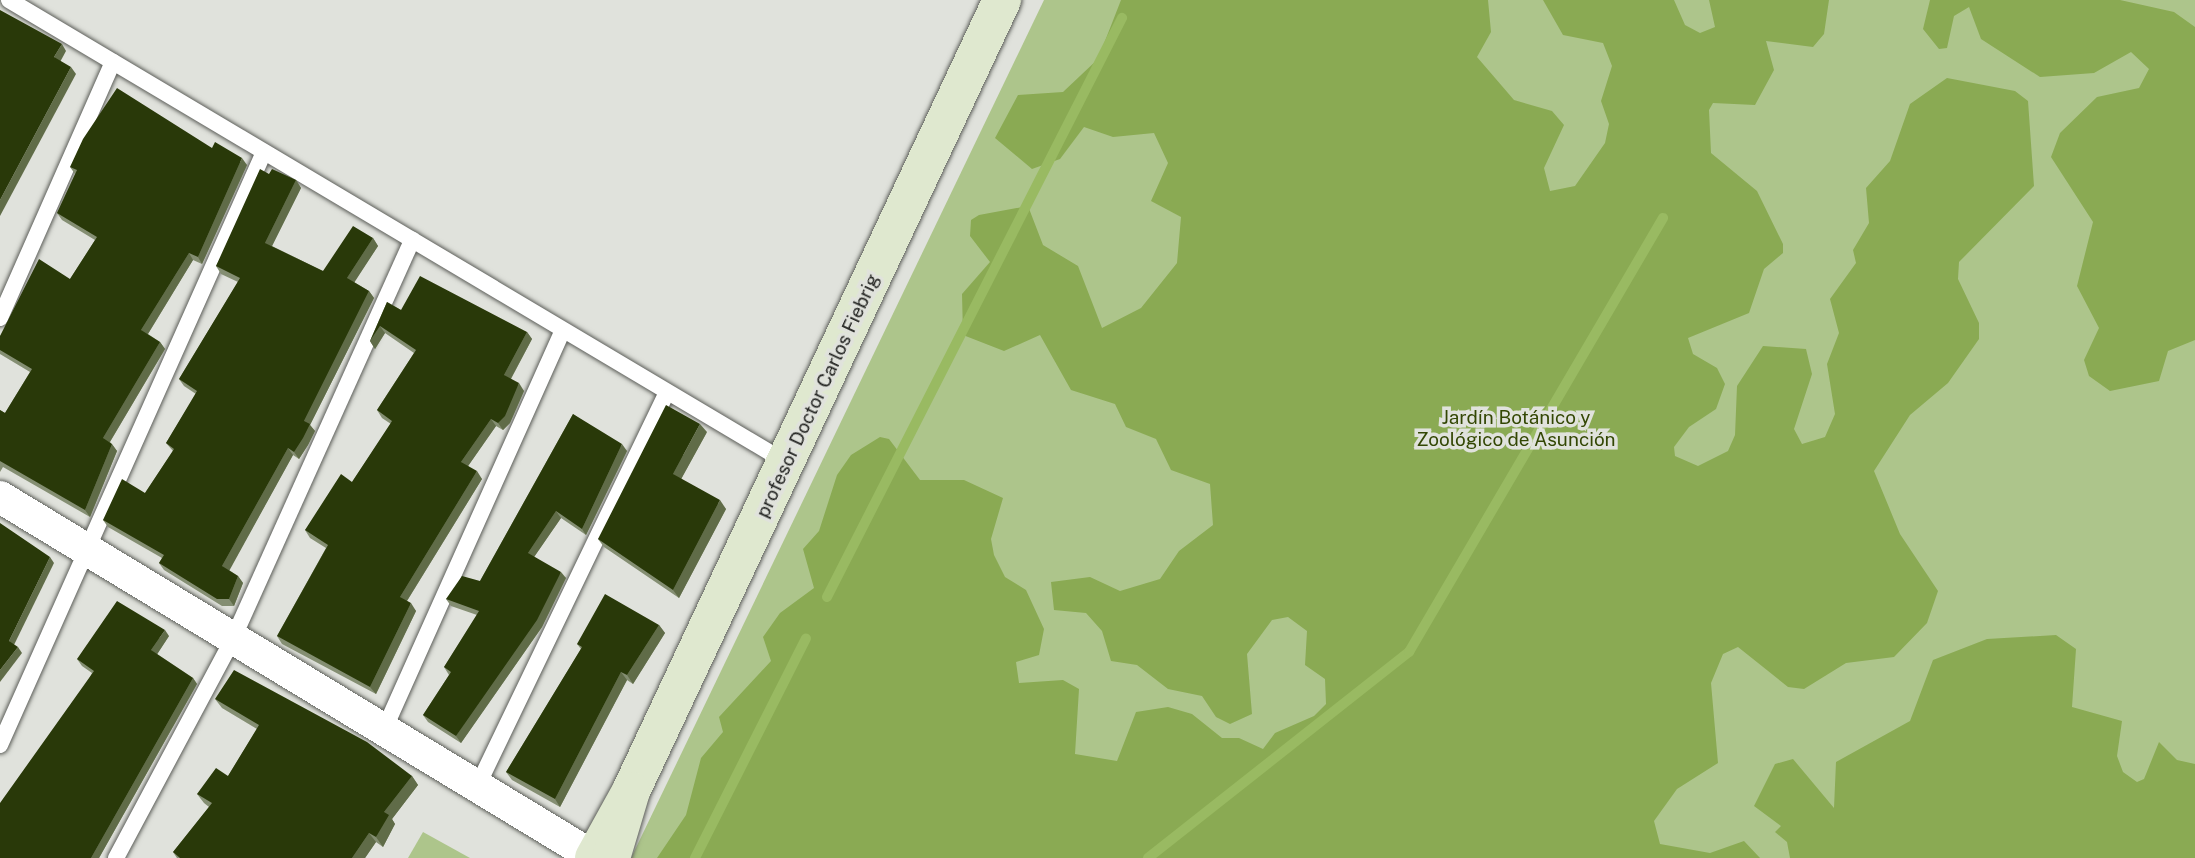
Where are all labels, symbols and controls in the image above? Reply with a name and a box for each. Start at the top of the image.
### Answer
street label: profesor Doctor Carlos Fiebrig [751,271,885,521]
park label: Jardín Botánico y Zoológico de Asunción [1416,407,1616,451]

